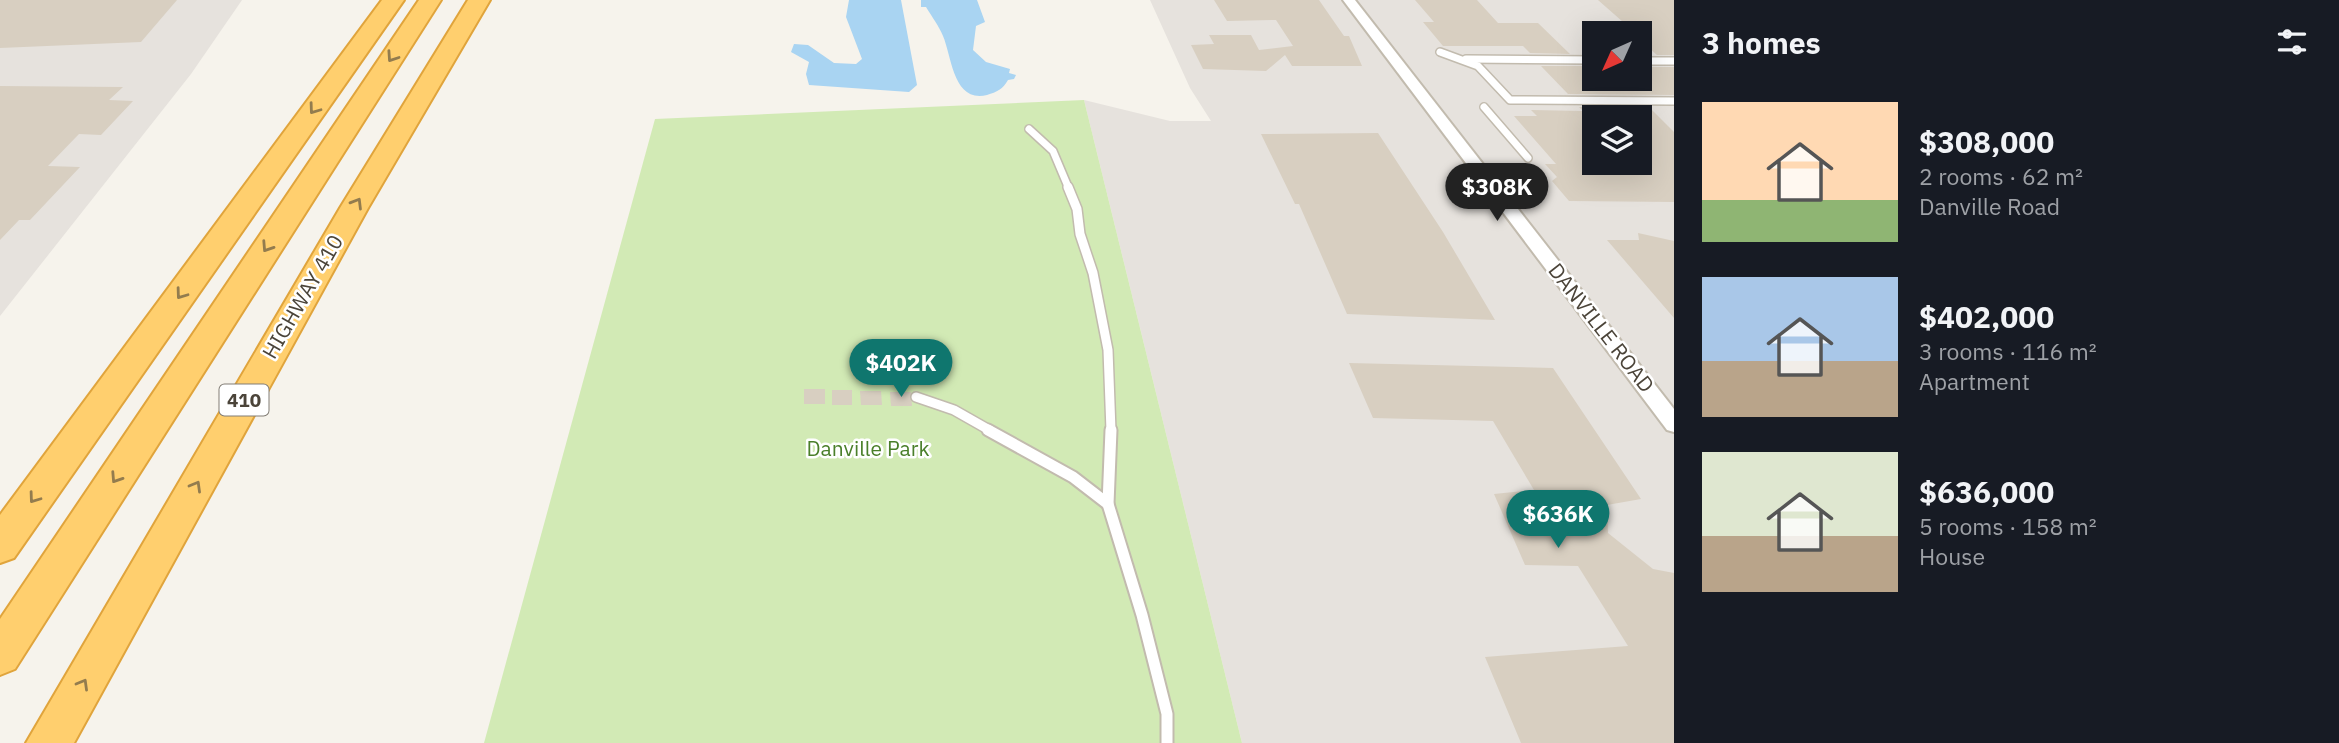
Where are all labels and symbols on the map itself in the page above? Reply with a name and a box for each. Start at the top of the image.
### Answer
north arrow [1582,21,1652,91]
one-way arrow [388,49,400,62]
one-way arrow [310,101,322,114]
pin: $308K [1448,164,1546,223]
one-way arrow [349,198,362,211]
street label: HIGHWAY 410 [255,229,349,364]
one-way arrow [263,239,275,252]
street label: DANVILLE ROAD [1542,257,1661,398]
one-way arrow [177,286,190,299]
pin: $402K [852,340,950,399]
road number: 410 [219,384,268,416]
park label: Danville Park [807,434,929,462]
one-way arrow [111,470,124,483]
one-way arrow [188,481,201,493]
one-way arrow [30,490,42,503]
pin: $636K [1509,490,1607,550]
one-way arrow [75,678,88,691]

